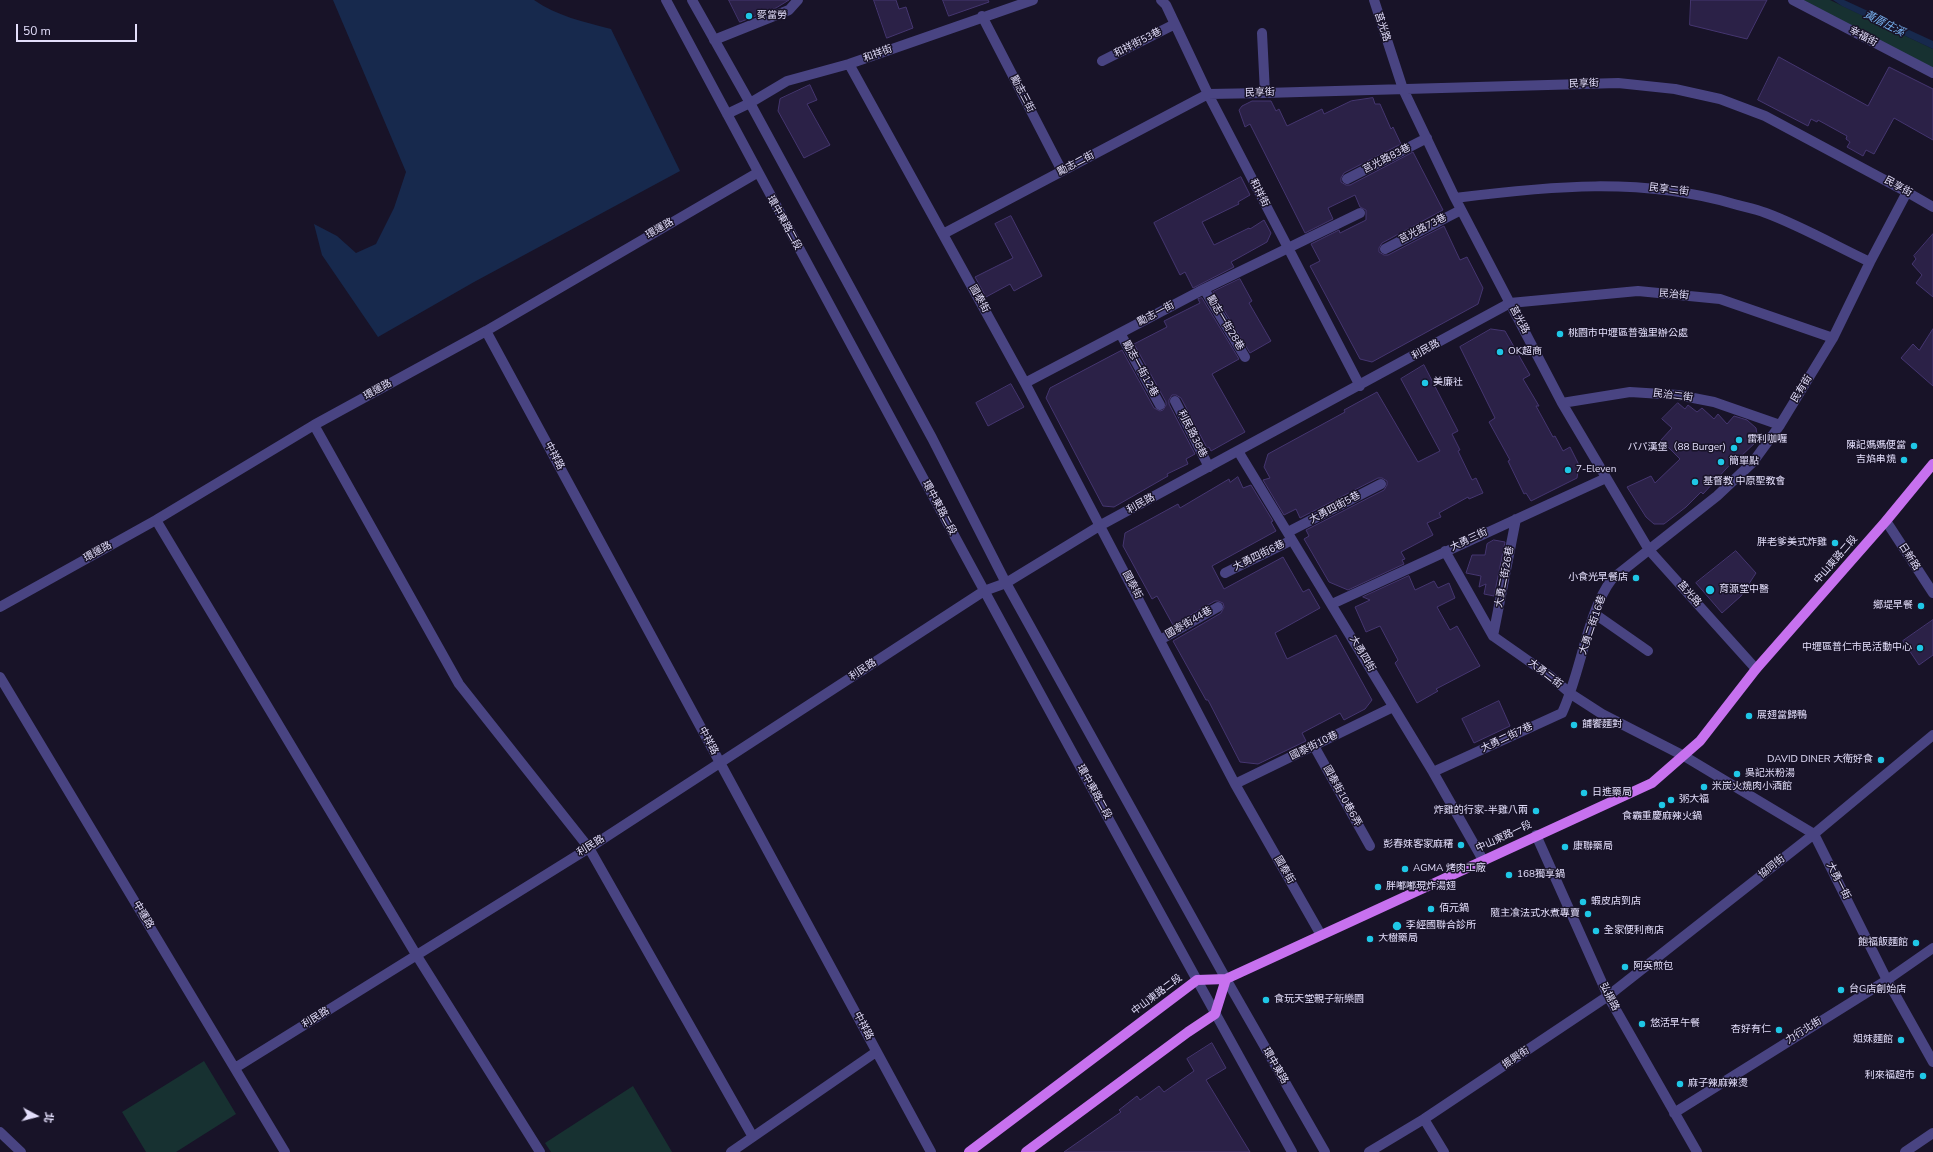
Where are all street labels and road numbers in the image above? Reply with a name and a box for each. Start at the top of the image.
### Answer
street label: 莒光路 [1372,11,1392,43]
street label: 幸福街 [1847,25,1879,49]
street label: 和祥街53巷 [1112,26,1164,60]
street label: 和祥街 [862,43,894,65]
street label: 勵志三街 [1007,74,1037,114]
street label: 民享街 [1569,77,1599,91]
street label: 民享街 [1245,86,1275,100]
street label: 莒光路83巷 [1361,142,1413,176]
street label: 勵志二街 [1056,149,1096,179]
street label: 民享街 [1882,174,1914,200]
street label: 和祥街 [1247,177,1271,209]
street label: 民享二街 [1648,182,1690,198]
street label: 環中東路二段 [764,194,804,252]
street label: 莒光路73巷 [1397,212,1449,246]
street label: 環運路 [644,216,676,242]
street label: 國泰街 [966,283,992,315]
street label: 民治街 [1659,288,1689,302]
street label: 勵志一街28巷 [1204,293,1246,353]
street label: 勵志一街 [1136,299,1176,329]
street label: 莒光路 [1507,304,1531,336]
street label: 利民路 [1410,337,1442,363]
street label: 勵志一街12巷 [1120,339,1160,399]
street label: 民有街 [1789,373,1815,405]
street label: 環運路 [362,377,394,403]
street label: 民治二街 [1652,388,1694,404]
street label: 利民路38巷 [1175,408,1209,460]
street label: 中祥路 [542,440,566,472]
street label: 環中東路二段 [920,479,958,537]
street label: 大勇四街5巷 [1307,490,1363,526]
street label: 利民路 [1125,491,1157,517]
street label: 大勇三街 [1448,526,1490,554]
street label: 中山東路二段 [1812,533,1860,587]
street label: 大勇四街6巷 [1231,538,1287,574]
street label: 環運路 [82,539,114,565]
street label: 日新路 [1896,541,1922,573]
street label: 大勇二街26巷 [1493,545,1517,609]
street label: 國泰街 [1120,569,1144,601]
street label: 莒光路 [1675,579,1703,609]
street label: 大勇二街16巷 [1577,594,1609,656]
street label: 國泰街44巷 [1163,605,1215,641]
street label: 大勇四街 [1347,634,1377,674]
street label: 利民路 [847,657,879,683]
street label: 大勇二街 [1526,657,1564,691]
street label: 大勇二街7巷 [1479,721,1535,755]
street label: 中祥路 [696,725,720,757]
street label: 國泰街10巷 [1288,729,1340,763]
street label: 環中東路二段 [1074,763,1114,821]
street label: 國泰街10巷6弄 [1320,763,1364,829]
street label: 中山東路一段 [1474,819,1534,855]
street label: 利民路 [575,833,607,859]
street label: 協同街 [1756,853,1788,881]
street label: 國泰街 [1271,854,1297,886]
street label: 大勇一街 [1824,860,1852,902]
street label: 中運路 [130,899,156,931]
street label: 中山東路二段 [1129,972,1185,1018]
street label: 弘揚路 [1597,981,1621,1013]
street label: 利民路 [300,1005,332,1031]
street label: 中祥路 [851,1010,875,1042]
street label: 力行北街 [1784,1015,1824,1047]
street label: 振興街 [1500,1045,1532,1071]
street label: 環中東路 [1260,1046,1290,1086]

